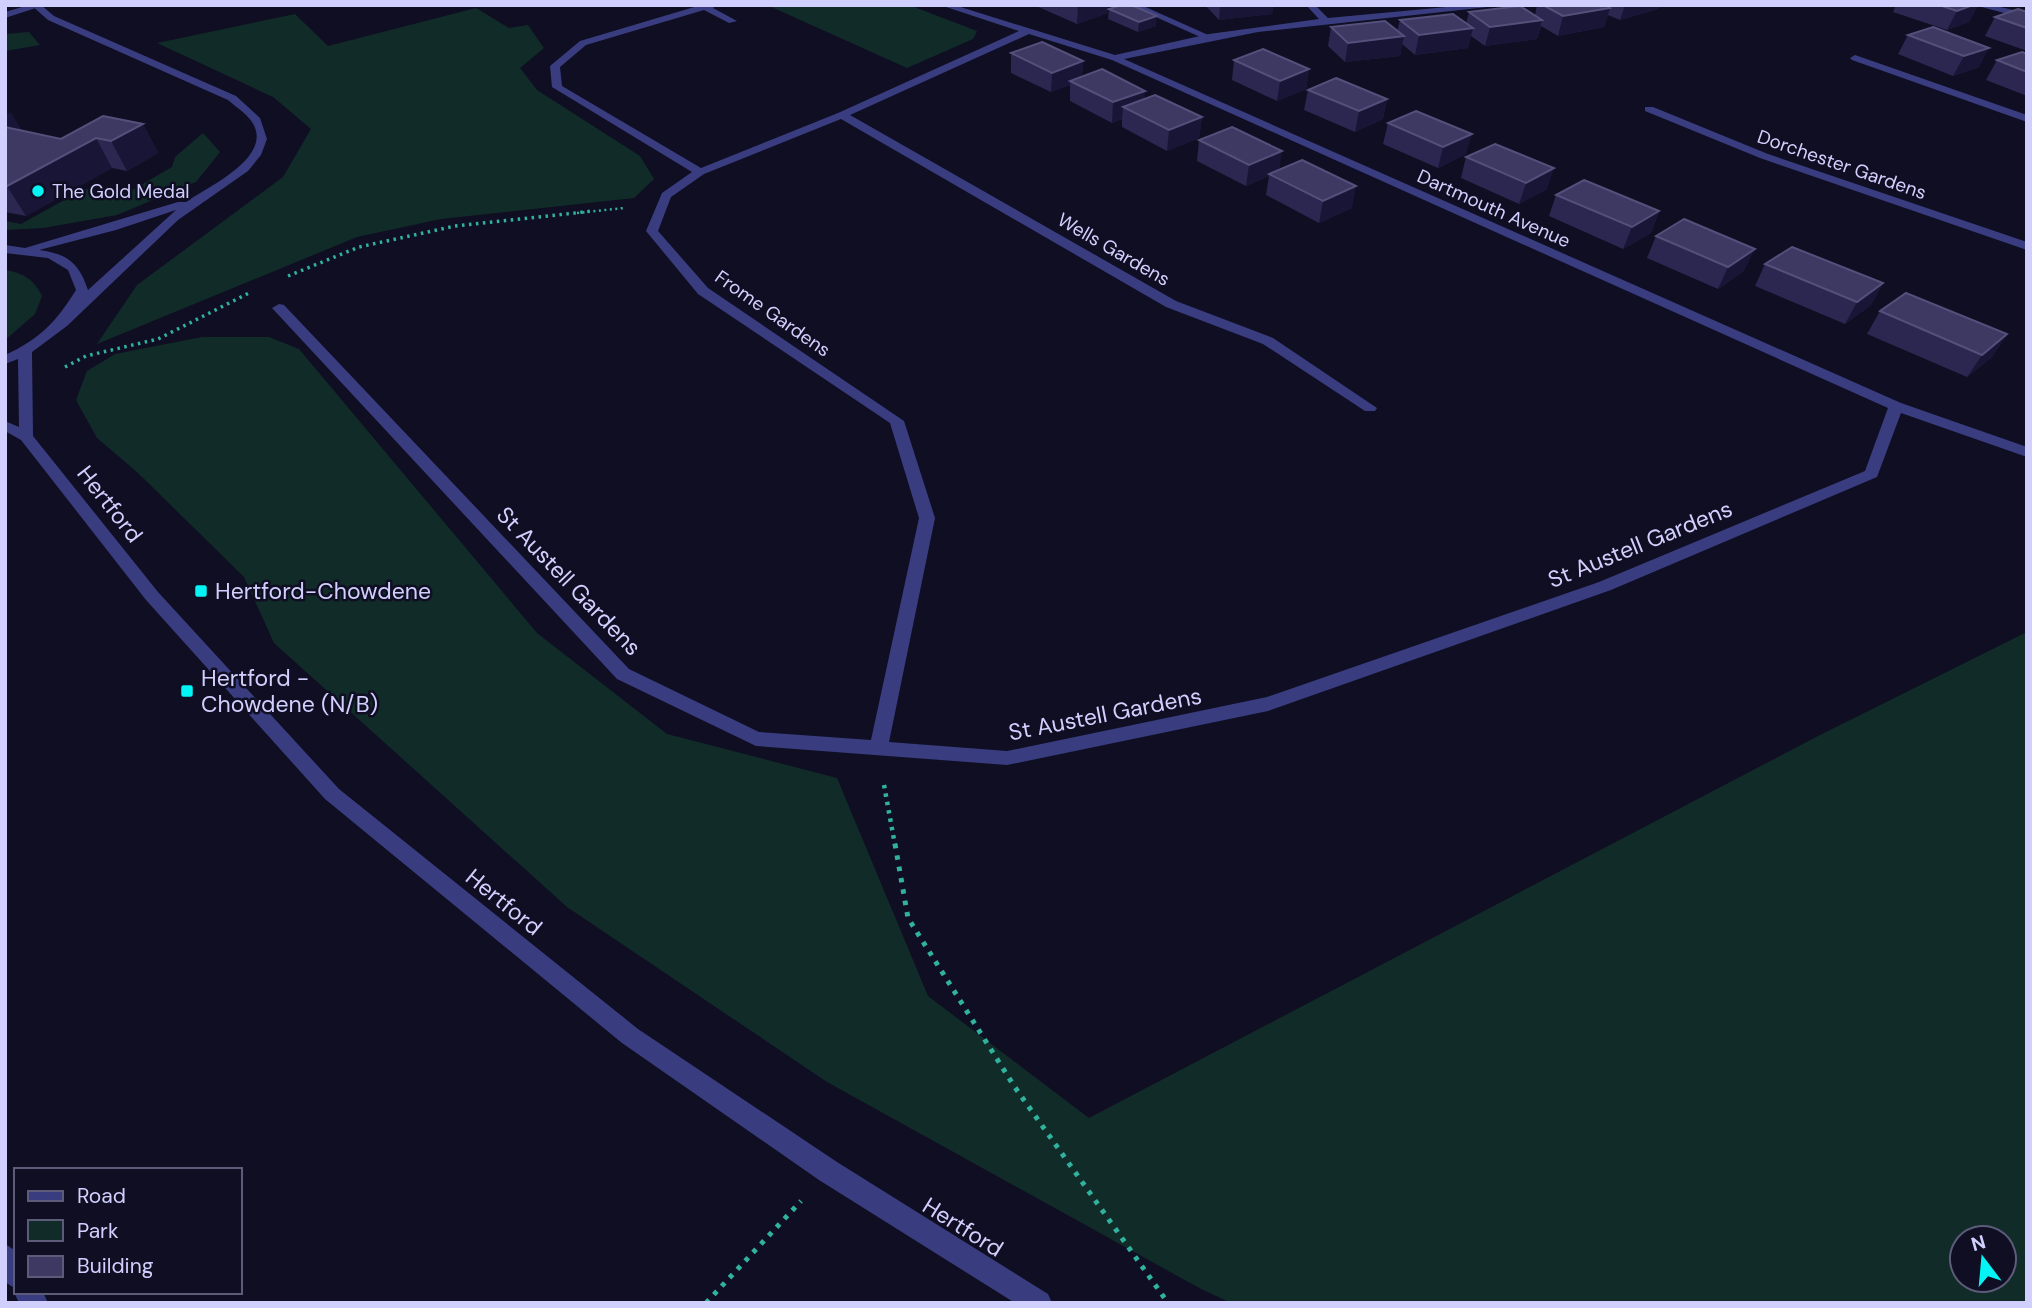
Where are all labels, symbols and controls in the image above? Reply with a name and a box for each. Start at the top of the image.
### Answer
street label: Dorchester Gardens [1754,124,1930,205]
street label: Dartmouth Avenue [1413,163,1574,253]
place label: The Gold Medal [52,179,190,204]
marker: The Gold Medal [30,183,46,199]
street label: Wells Gardens [1053,207,1174,292]
street label: Frome Gardens [710,264,835,362]
street label: Hertford [71,459,149,549]
street label: St Austell Gardens [1543,493,1737,595]
street label: St Austell Gardens [490,500,648,662]
place label: Hertford-Chowdene [215,576,431,606]
marker: Hertford-Chowdene [193,583,209,599]
place label: Hertford - Chowdene (N/B) [201,663,378,719]
street label: St Austell Gardens [1006,681,1204,747]
marker: Hertford - Chowdene (N/B) [179,683,195,699]
street label: Hertford [460,862,548,942]
legend [14,1168,242,1294]
text: Road [77,1182,126,1210]
street label: Hertford [917,1190,1009,1264]
text: Park [77,1217,119,1245]
north arrow [1948,1224,2018,1294]
text: N [1968,1229,1989,1257]
text: Building [77,1252,154,1280]

